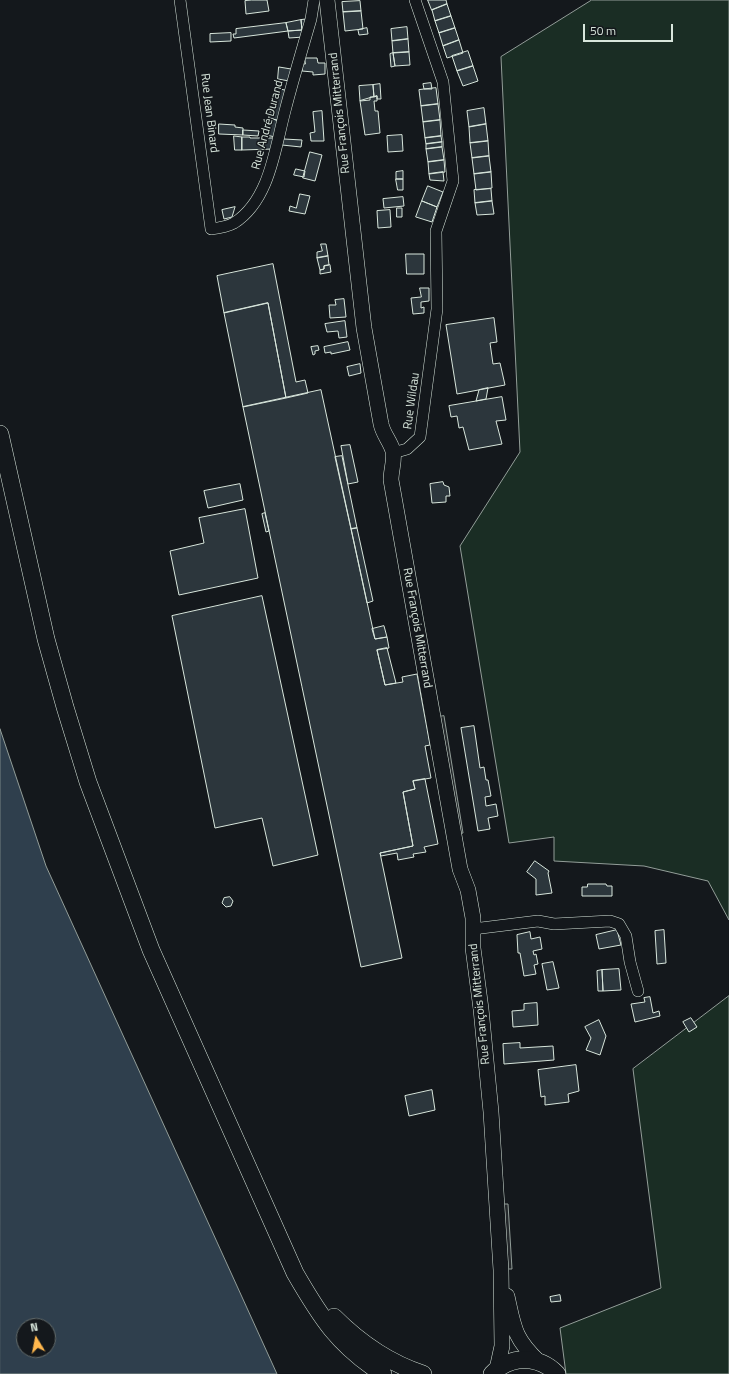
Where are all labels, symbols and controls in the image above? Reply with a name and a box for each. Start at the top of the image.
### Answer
scale bar [585,16,675,42]
text: 50 m [590,21,616,40]
street label: Rue François Mitterrand [326,52,354,174]
street label: Rue Jean Binard [197,73,221,153]
street label: Rue André Durand [249,79,287,171]
street label: Rue Wildau [401,372,423,430]
street label: Rue François Mitterrand [399,567,435,689]
street label: Rue François Mitterrand [466,943,494,1065]
north arrow [16,1318,56,1358]
text: N [29,1319,39,1336]

